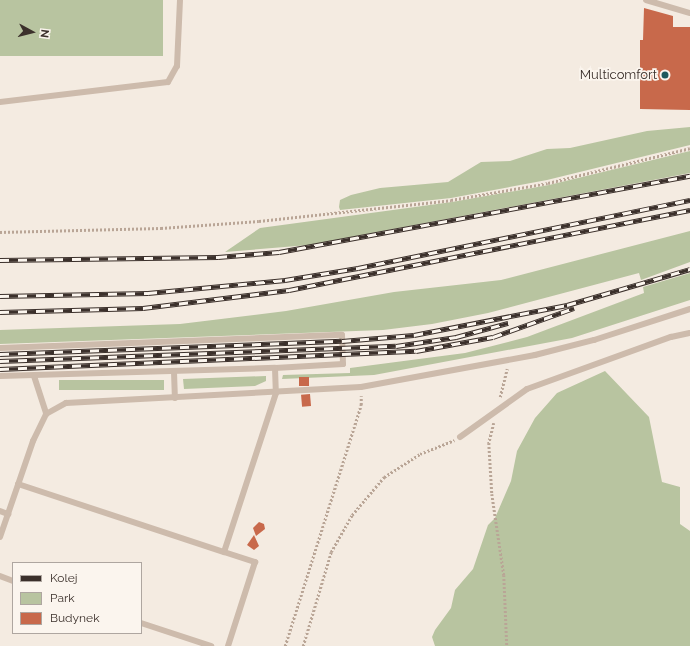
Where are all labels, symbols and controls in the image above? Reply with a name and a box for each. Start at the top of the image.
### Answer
north arrow [12,12,52,52]
text: N [37,29,51,38]
place label: Multicomfort [580,67,657,83]
marker: Multicomfort [660,70,670,80]
legend [12,562,142,634]
text: Kolej [50,571,78,585]
text: Park [50,591,75,605]
text: Budynek [50,611,100,625]

